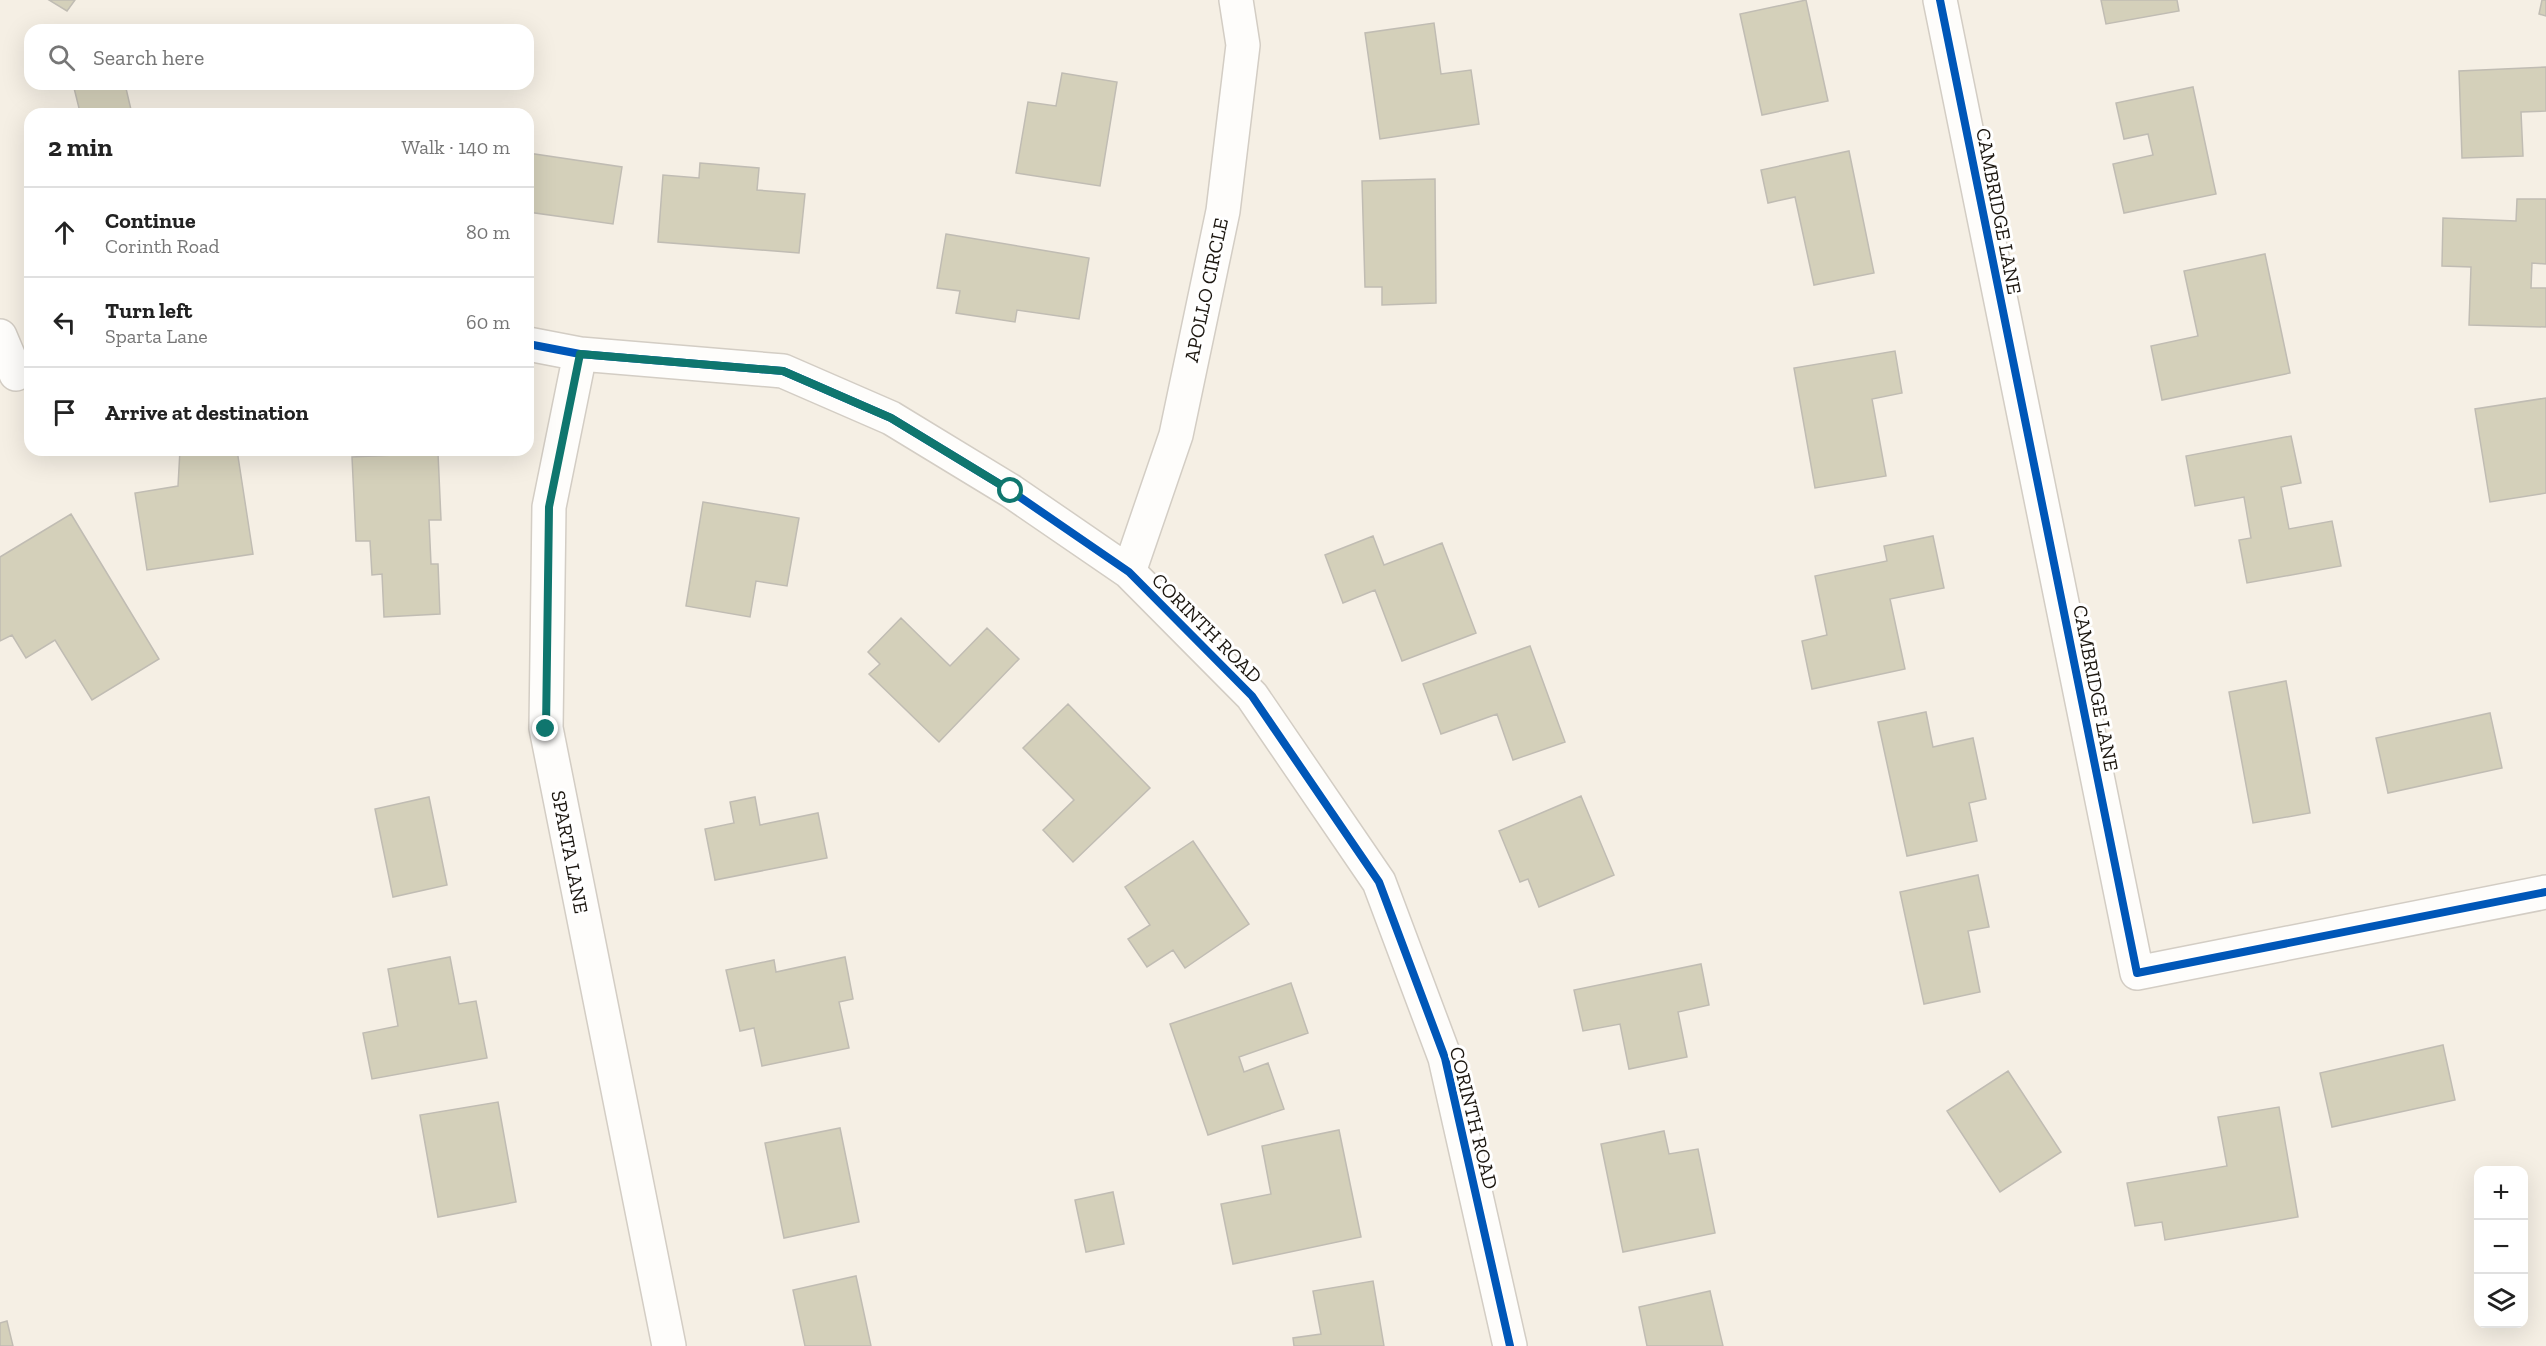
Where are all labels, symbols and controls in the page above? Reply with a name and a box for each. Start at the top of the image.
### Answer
search box [24,24,534,90]
icon: search [45,41,78,74]
text: Search here [93,44,204,71]
street label: CAMBRIDGE LANE [1971,126,2027,296]
text: 2 min [48,131,113,163]
text: Walk · 140 m [402,135,510,159]
text: Continue [105,207,196,234]
icon: ahead [48,216,81,249]
street label: APOLLO CIRCLE [1179,216,1233,364]
text: 80 m [466,220,510,244]
text: Corinth Road [105,234,220,258]
text: Turn left [105,297,192,324]
icon: left [48,306,81,339]
text: 60 m [466,310,510,334]
text: Sparta Lane [105,324,208,348]
icon: arrive [48,396,81,429]
text: Arrive at destination [105,399,308,426]
route start [997,477,1023,503]
street label: CORINTH ROAD [1147,568,1267,688]
street label: CAMBRIDGE LANE [2068,603,2124,773]
route end [532,715,558,741]
street label: SPARTA LANE [546,788,594,916]
street label: CORINTH ROAD [1445,1044,1503,1192]
map controls [2474,1166,2528,1328]
button: + [2474,1166,2528,1220]
button: − [2474,1220,2528,1274]
button: layers [2474,1274,2528,1328]

